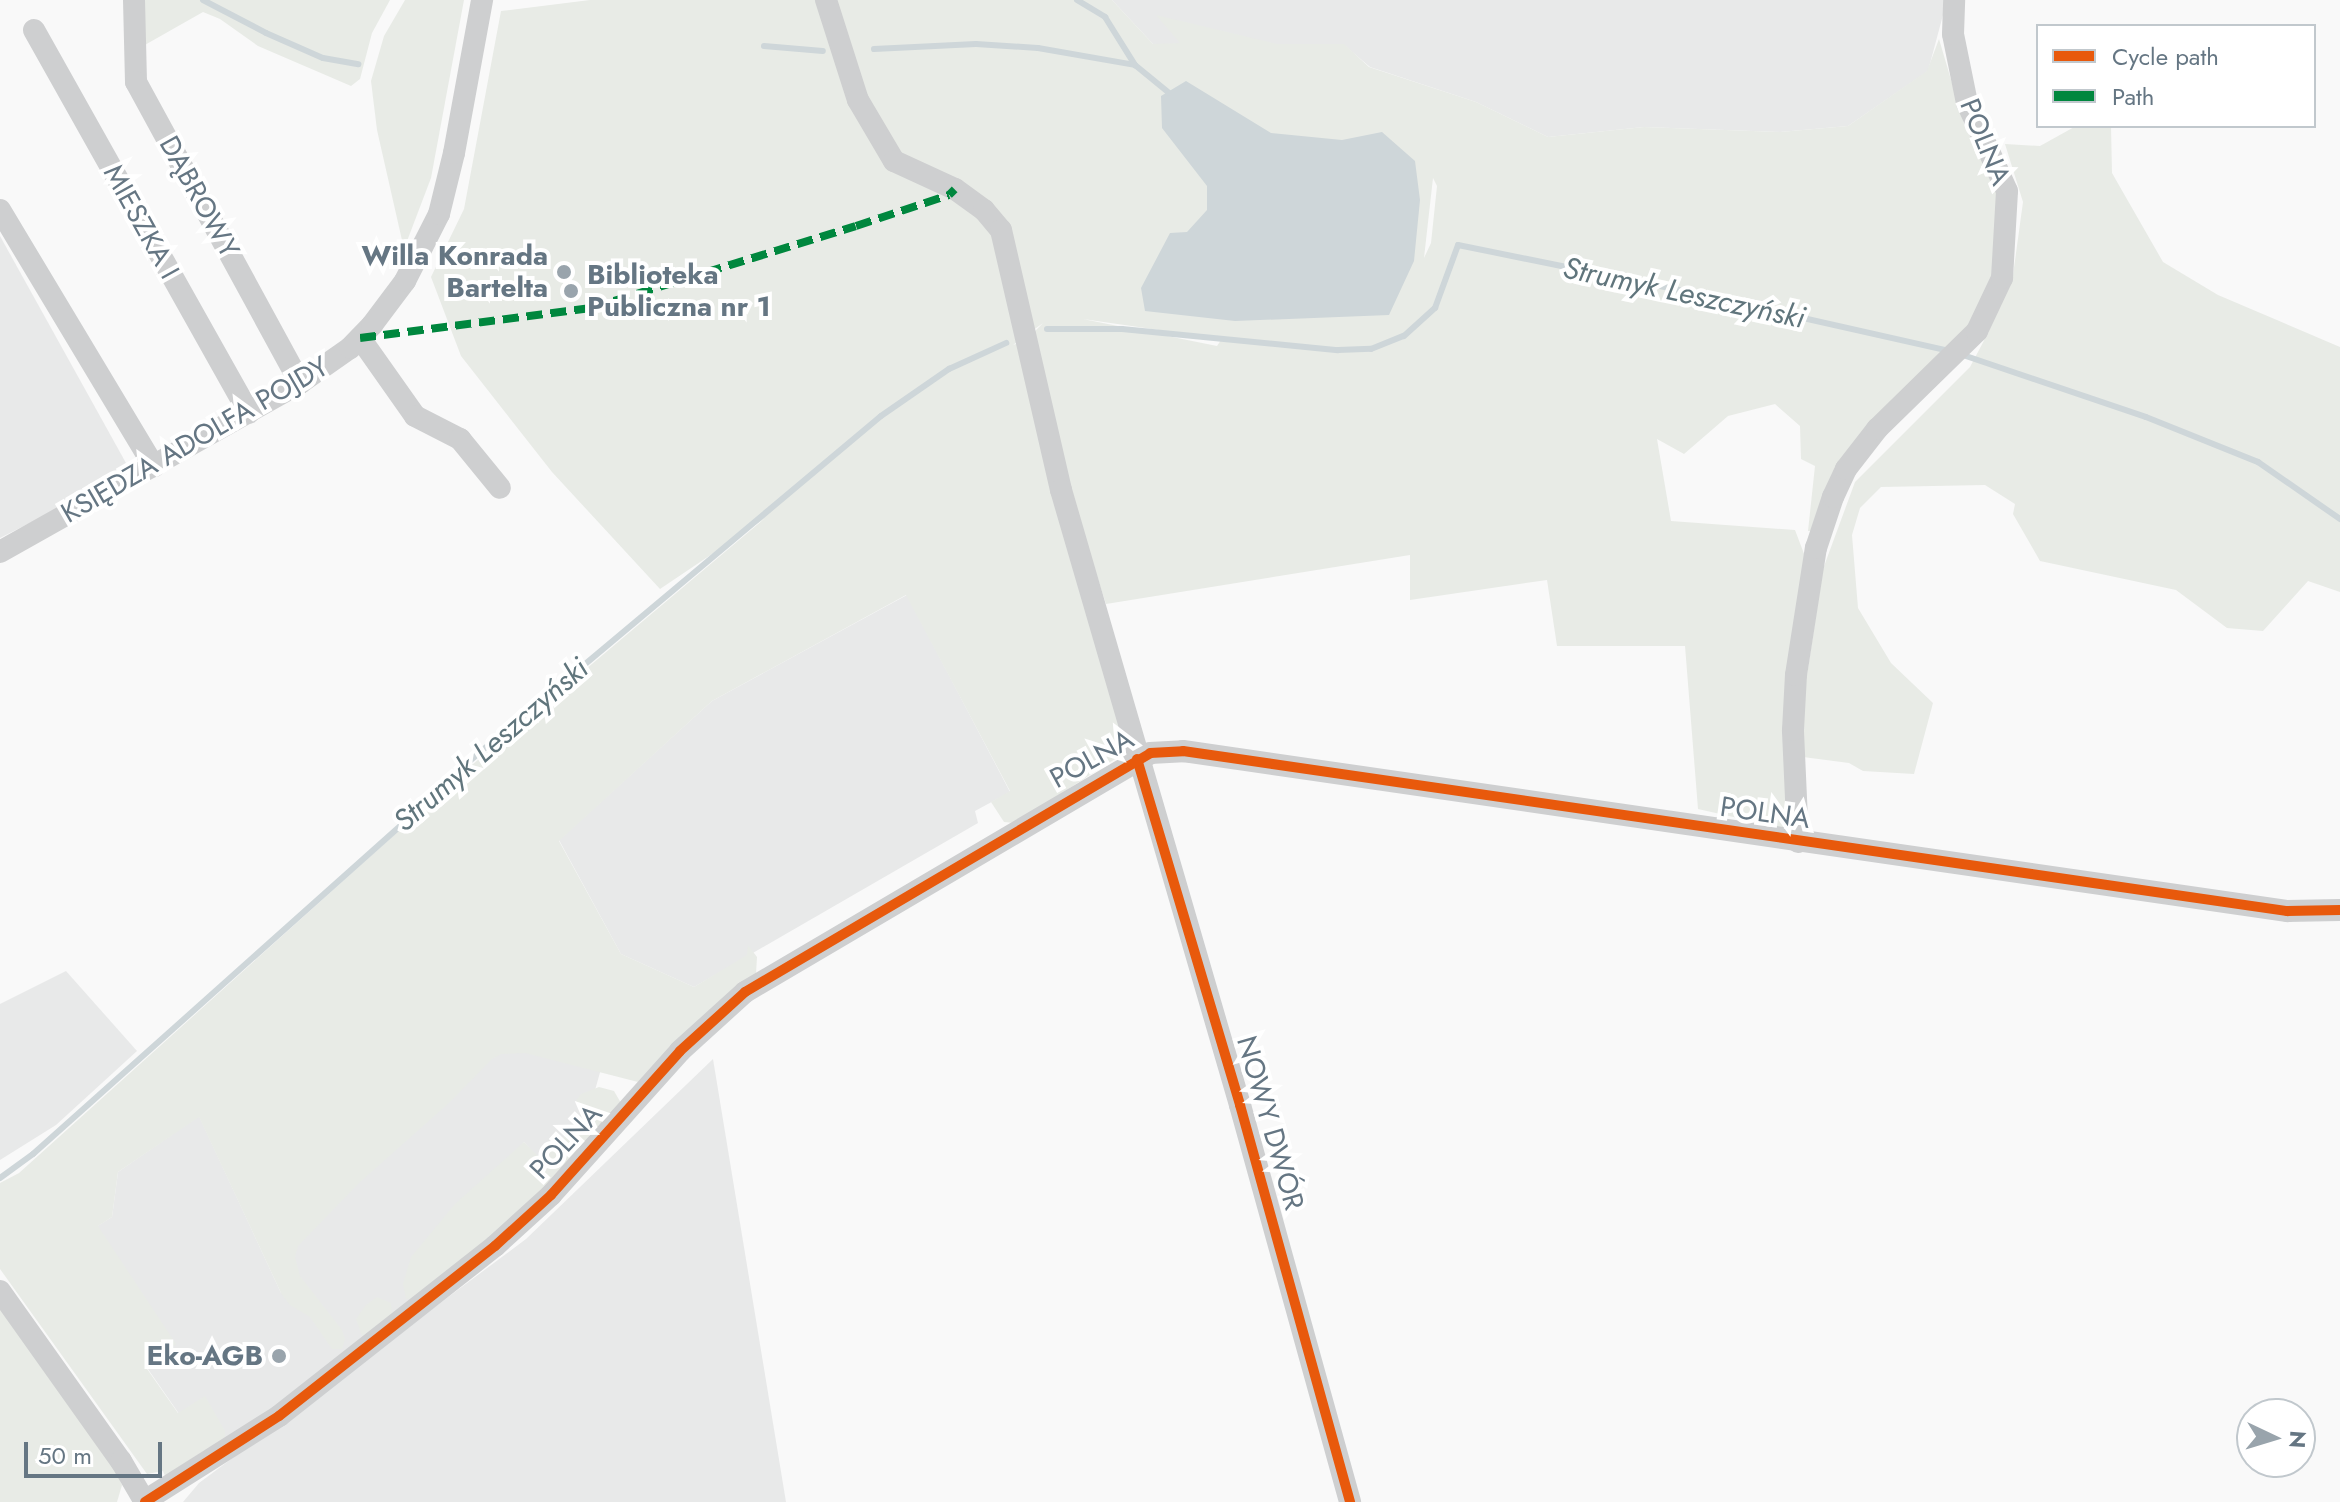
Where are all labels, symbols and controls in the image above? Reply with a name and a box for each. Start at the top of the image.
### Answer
legend [2036,24,2316,128]
text: Cycle path [2112,39,2219,74]
text: Path [2112,79,2154,114]
street label: POLNA [1953,94,2017,190]
street label: DĄBROWY [152,130,246,264]
street label: MIESZKA I [96,159,186,285]
place label: Willa Konrada Bartelta [362,239,548,305]
water label: Strumyk Leszczyński [1560,250,1808,336]
place label: Biblioteka Publiczna nr 1 [587,258,771,324]
marker: Willa Konrada Bartelta [555,263,573,281]
marker: Biblioteka Publiczna nr 1 [562,282,580,300]
street label: KSIĘDZA ADOLFA POJDY [55,350,335,530]
water label: Strumyk Leszczyński [386,651,596,839]
street label: POLNA [1044,722,1140,796]
street label: POLNA [1718,790,1812,836]
street label: NOWY DWÓR [1229,1032,1311,1214]
street label: POLNA [523,1098,609,1186]
place label: Eko-AGB [147,1339,263,1373]
marker: Eko-AGB [270,1347,288,1365]
north arrow [2236,1398,2316,1478]
scale bar [28,1426,166,1476]
text: N [2281,1430,2315,1449]
text: 50 m [38,1438,92,1473]

